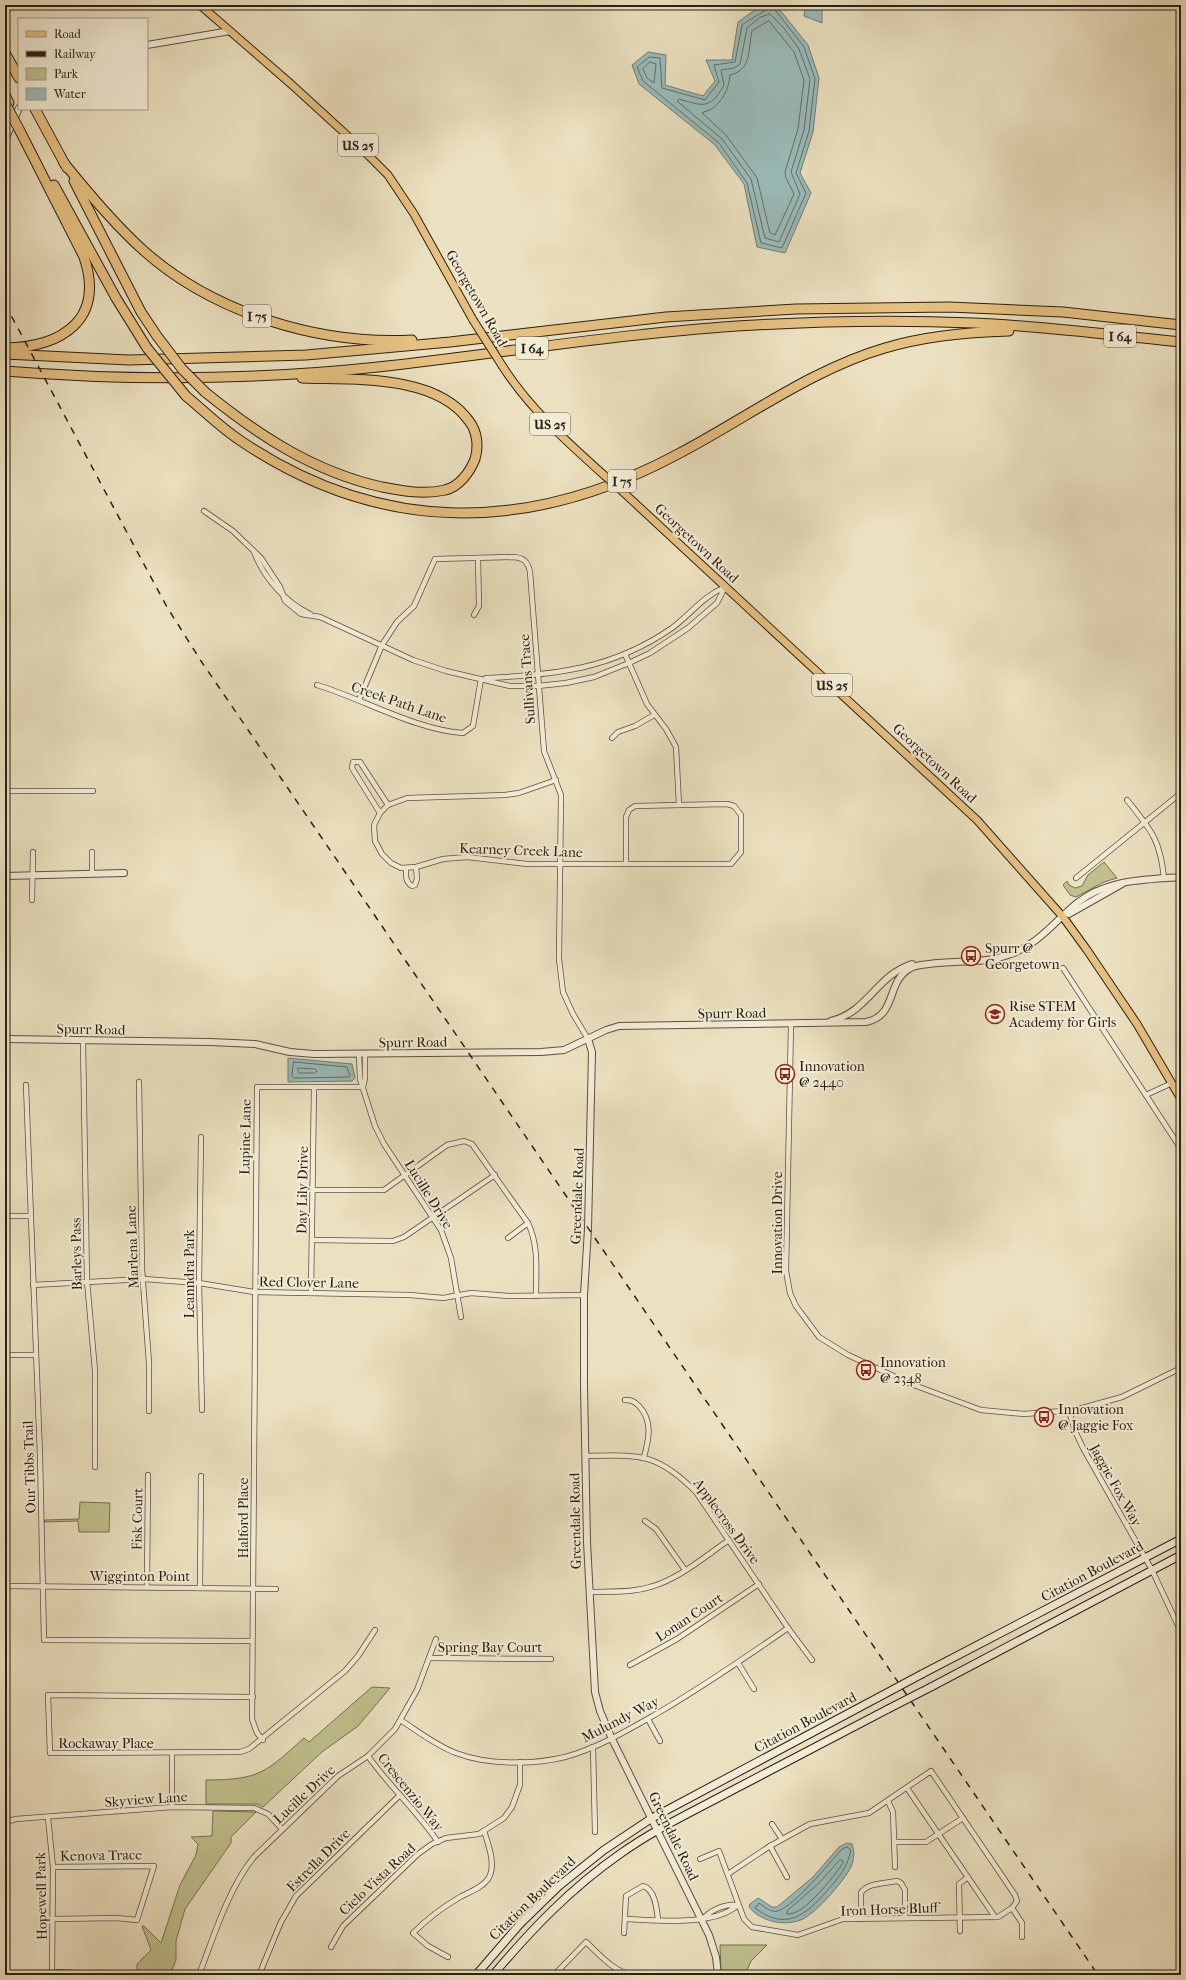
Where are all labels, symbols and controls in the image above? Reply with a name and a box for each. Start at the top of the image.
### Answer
legend [18,18,148,110]
text: Road [54,27,81,41]
text: Railway [54,47,96,61]
text: Park [54,67,79,81]
text: Water [53,87,87,101]
road number: US 25 [338,134,378,156]
street label: Georgetown Road [442,247,511,350]
road number: I 75 [243,305,271,327]
road number: I 64 [1104,325,1136,347]
road number: I 64 [516,337,548,359]
road number: US 25 [530,413,570,435]
road number: I 75 [608,470,636,492]
street label: Georgetown Road [651,500,742,587]
street label: Sullivans Trace [516,633,539,725]
road number: US 25 [812,674,852,696]
street label: Creek Path Lane [349,678,449,727]
street label: Georgetown Road [889,720,980,807]
street label: Kearney Creek Lane [459,840,583,861]
place label: Spurr @ Georgetown [985,940,1060,973]
bus stop icon: Spurr @ Georgetown [960,945,982,967]
place label: Rise STEM Academy for Girls [1008,998,1116,1031]
school or university icon: Rise STEM Academy for Girls [984,1003,1006,1025]
street label: Spurr Road [697,1004,767,1023]
street label: Spurr Road [56,1020,126,1039]
street label: Spurr Road [378,1033,448,1052]
place label: Innovation @ 2440 [799,1058,865,1091]
bus stop icon: Innovation @ 2440 [774,1063,796,1085]
street label: Lupine Lane [236,1099,255,1175]
street label: Day Lily Drive [293,1146,312,1234]
street label: Greendale Road [567,1147,588,1245]
street label: Lucille Drive [401,1157,457,1232]
street label: Innovation Drive [769,1171,786,1275]
street label: Marlena Lane [123,1205,142,1289]
street label: Barleys Pass [67,1218,86,1290]
street label: Leanndra Park [181,1229,198,1318]
street label: Red Clover Lane [259,1273,359,1292]
place label: Innovation @ 2348 [880,1354,946,1387]
bus stop icon: Innovation @ 2348 [855,1359,877,1381]
place label: Innovation @ Jaggie Fox [1058,1401,1134,1434]
bus stop icon: Innovation @ Jaggie Fox [1033,1406,1055,1428]
street label: Our Tibbs Trail [19,1420,40,1514]
street label: Jaggie Fox Way [1085,1440,1145,1530]
street label: Greendale Road [566,1472,585,1569]
street label: Applecross Drive [689,1474,763,1567]
street label: Halford Place [235,1477,252,1559]
street label: Fisk Court [128,1488,147,1550]
street label: Citation Boulevard [1038,1537,1147,1606]
street label: Wigginton Point [89,1568,190,1585]
street label: Lonan Court [653,1589,726,1645]
street label: Spring Bay Court [438,1639,542,1656]
street label: Citation Boulevard [751,1688,860,1757]
street label: Mulundy Way [579,1692,662,1746]
street label: Rockaway Place [58,1735,154,1752]
street label: Crescenzio Way [374,1750,448,1835]
street label: Lucille Drive [270,1761,339,1827]
street label: Skyview Lane [104,1788,188,1811]
street label: Greendale Road [645,1789,703,1884]
street label: Estrella Drive [283,1825,354,1896]
street label: Cielo Vista Road [336,1839,419,1919]
street label: Kenova Trace [60,1846,142,1865]
street label: Hopewell Park [32,1851,51,1940]
street label: Citation Boulevard [486,1853,579,1944]
street label: Iron Horse Bluff [840,1899,942,1920]

